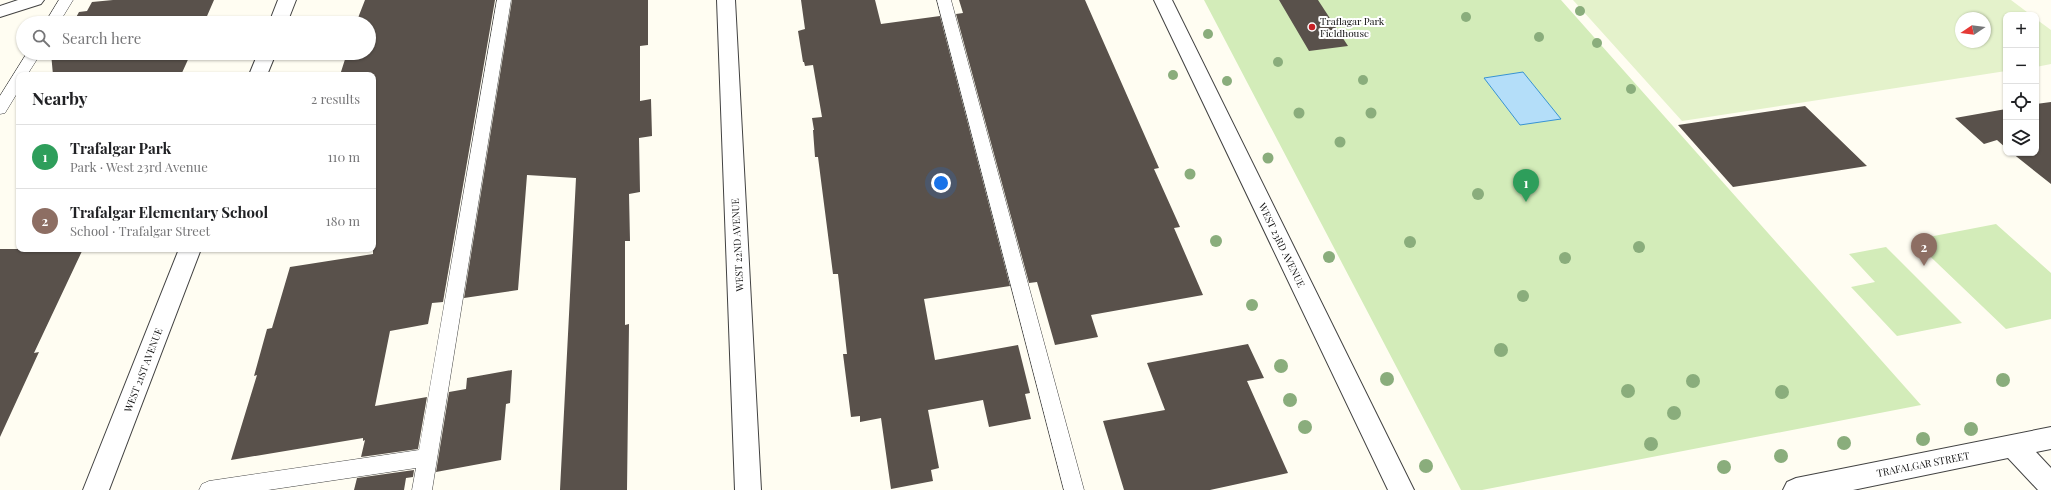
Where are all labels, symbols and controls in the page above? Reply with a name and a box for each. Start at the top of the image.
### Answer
north arrow [1955,12,1991,48]
map controls [2003,12,2039,156]
button: + [2003,12,2039,48]
place label: Traflagar Park Fieldhouse [1320,14,1385,40]
search box [16,16,376,60]
marker: Traflagar Park Fieldhouse [1307,22,1317,32]
icon: search [30,27,52,49]
text: Search here [62,28,141,48]
button: − [2003,48,2039,84]
button: locate [2003,84,2039,120]
text: Nearby [32,87,87,109]
text: 2 results [311,90,360,107]
button: layers [2003,120,2039,156]
text: Trafalgar Park [70,138,171,158]
text: 1 [43,148,47,165]
text: 110 m [328,148,360,165]
text: Park · West 23rd Avenue [70,158,208,175]
pin: 1 [1513,169,1539,202]
your location [931,173,951,193]
street label: WEST 22ND AVENUE [728,198,746,293]
street label: WEST 23RD AVENUE [1255,200,1309,290]
text: Trafalgar Elementary School [70,202,268,222]
text: 2 [42,212,48,229]
text: 180 m [326,212,360,229]
text: School · Trafalgar Street [70,222,210,239]
pin: 2 [1911,233,1937,266]
street label: WEST 21ST AVENUE [120,326,166,415]
street label: TRAFALGAR STREET [1875,448,1971,480]

